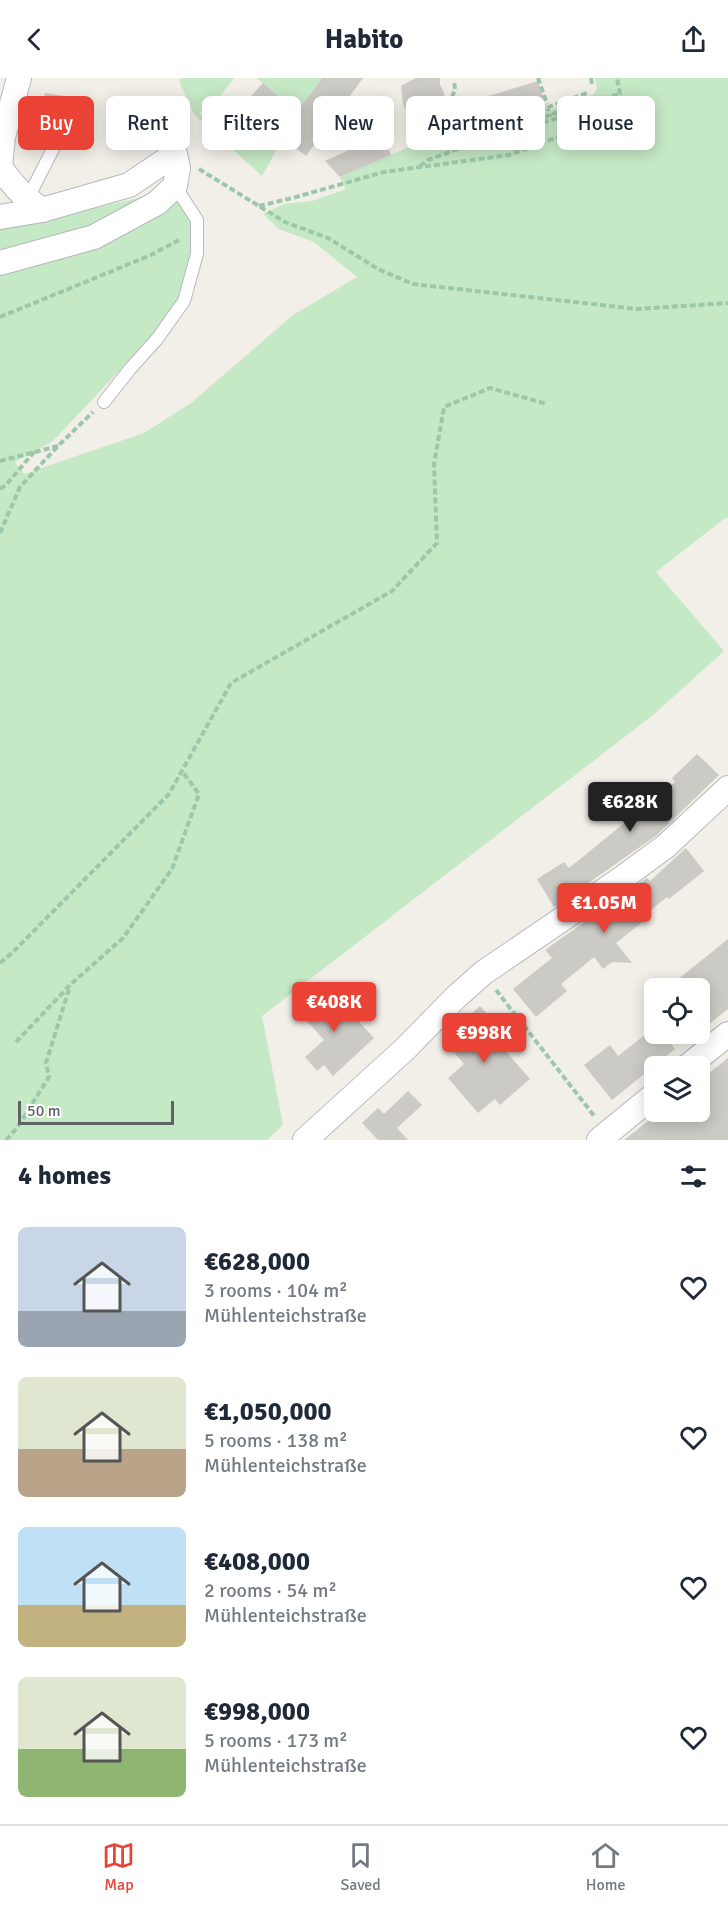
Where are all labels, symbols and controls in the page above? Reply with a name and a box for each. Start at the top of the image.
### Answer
icon: back [18,23,51,56]
text: Habito [325,23,403,56]
icon: share [677,23,710,56]
chip: Buy [18,96,94,150]
chip: Rent [106,96,190,150]
chip: Filters [202,96,301,150]
chip: New [313,96,394,150]
chip: Apartment [406,96,545,150]
chip: House [557,96,655,150]
pin: €628K [588,782,672,833]
text: €628K [602,789,658,814]
pin: €1.05M [555,883,653,934]
text: €1.05M [571,890,637,915]
map controls [644,978,710,1122]
button: locate [644,978,710,1044]
pin: €408K [292,982,376,1033]
text: €408K [306,989,362,1014]
pin: €998K [442,1013,526,1064]
text: €998K [456,1020,512,1045]
button: layers [644,1056,710,1122]
scale bar [18,1098,174,1126]
text: 50 m [27,1101,61,1121]
text: 4 homes [18,1160,111,1192]
icon: filters [677,1160,710,1193]
text: €628,000 [204,1246,310,1278]
icon: home [66,1251,138,1323]
icon: heart [677,1271,710,1304]
text: 3 rooms · 104 m² [204,1278,348,1303]
text: Mühlenteichstraße [204,1303,367,1328]
text: €1,050,000 [204,1396,332,1428]
icon: home [66,1401,138,1473]
icon: heart [677,1421,710,1454]
text: 5 rooms · 138 m² [204,1428,348,1453]
text: Mühlenteichstraße [204,1453,367,1478]
text: €408,000 [204,1546,310,1578]
icon: home [66,1551,138,1623]
icon: heart [677,1571,710,1604]
text: 2 rooms · 54 m² [204,1578,337,1603]
text: Mühlenteichstraße [204,1603,367,1628]
text: €998,000 [204,1696,310,1728]
icon: home [66,1701,138,1773]
icon: heart [677,1721,710,1754]
text: 5 rooms · 173 m² [204,1728,348,1753]
text: Mühlenteichstraße [204,1753,367,1778]
tab: Map [102,1839,135,1895]
tab: Saved [340,1839,381,1895]
tab: Home [586,1839,626,1895]

